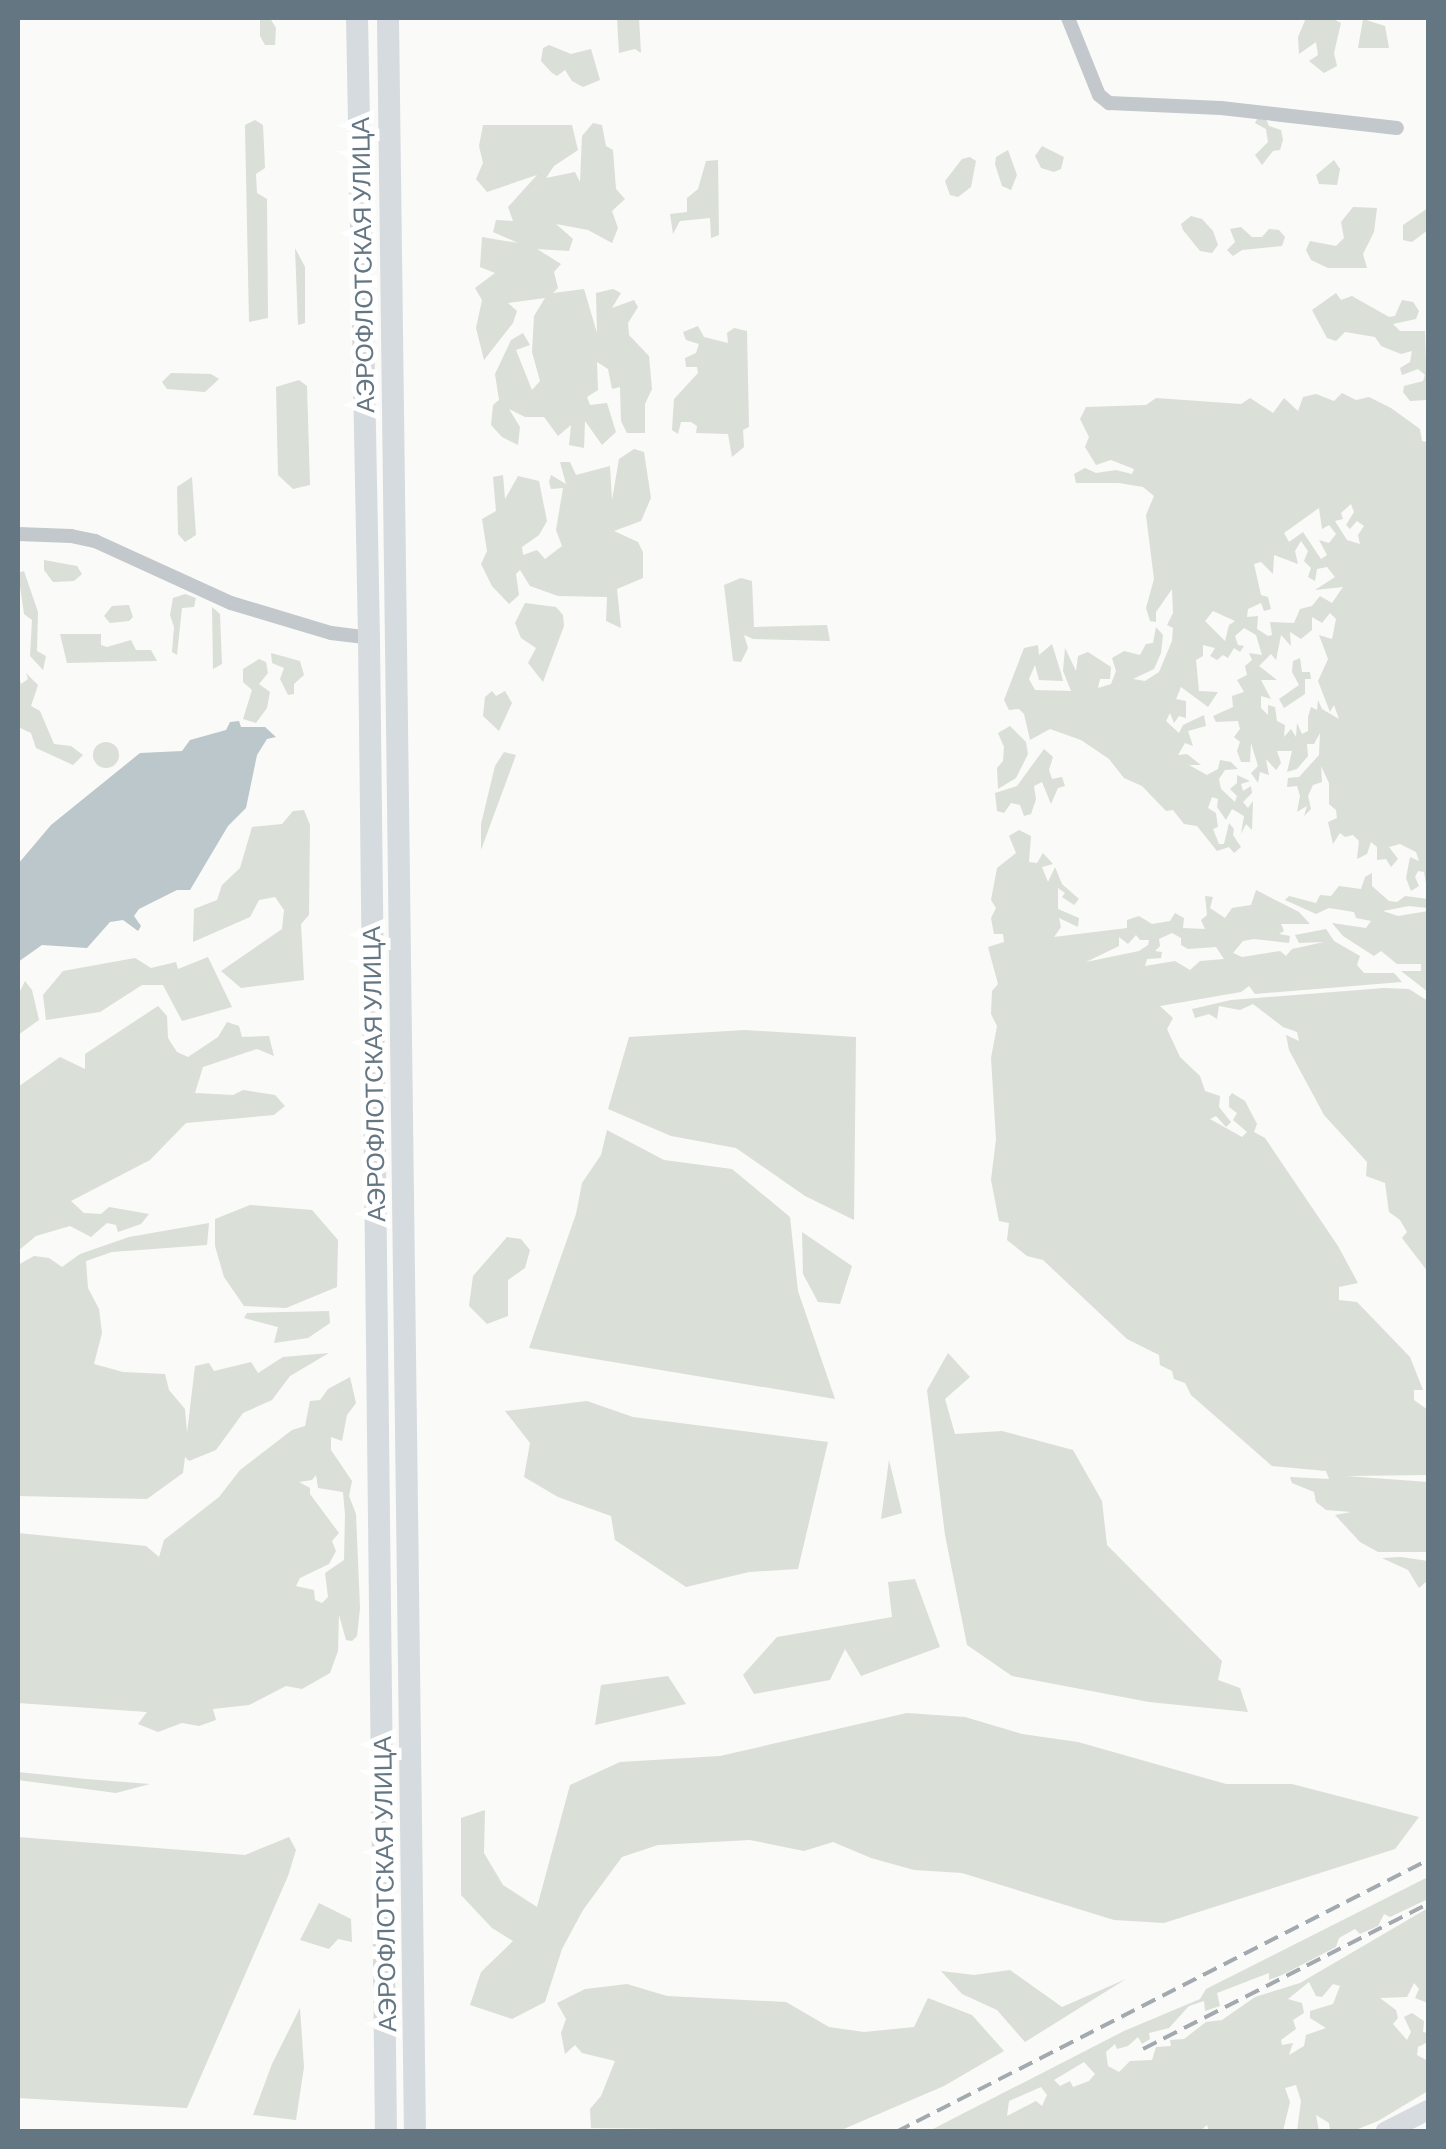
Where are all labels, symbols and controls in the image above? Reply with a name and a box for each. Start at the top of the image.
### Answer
street label: АЭРОФЛОТСКАЯ УЛИЦА [344,117,380,413]
street label: АЭРОФЛОТСКАЯ УЛИЦА [355,926,391,1222]
street label: АЭРОФЛОТСКАЯ УЛИЦА [366,1736,402,2032]

